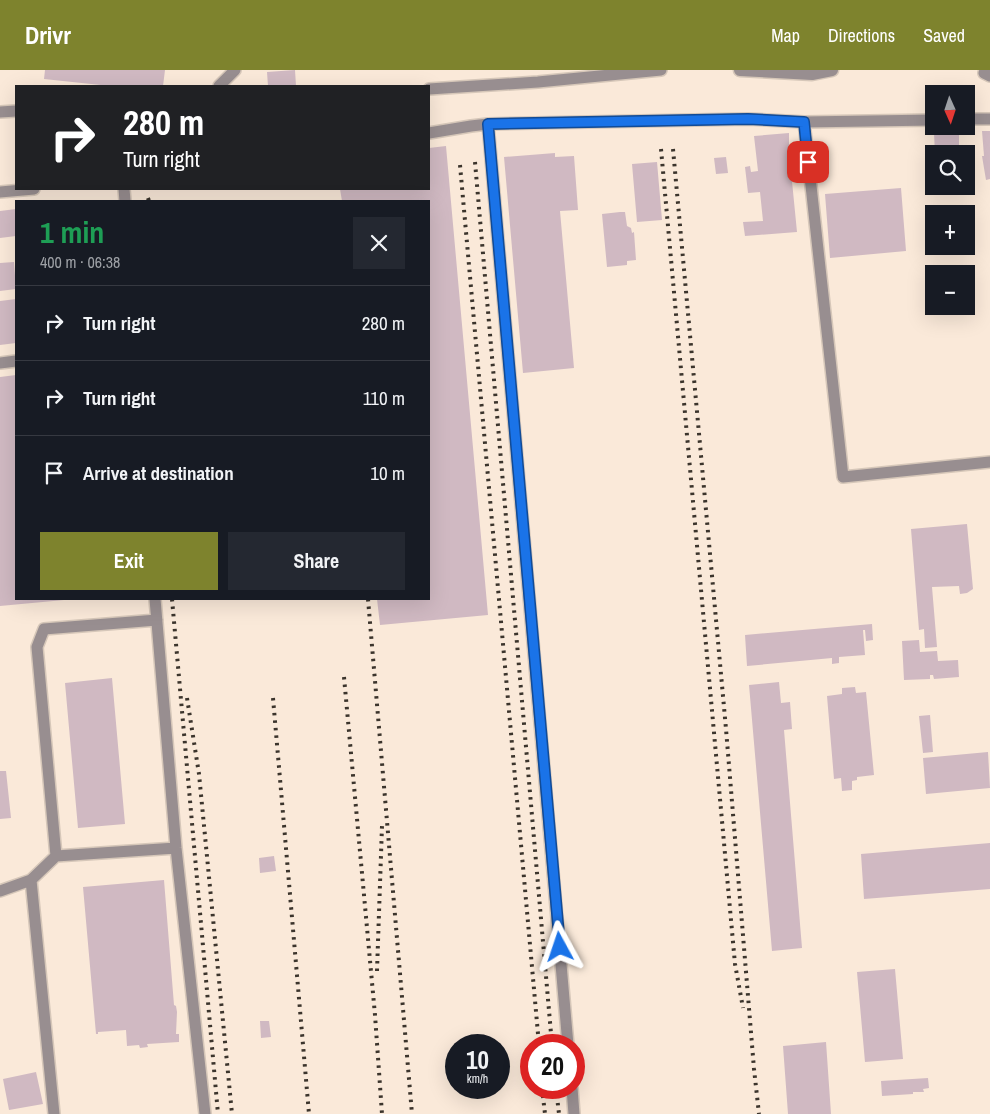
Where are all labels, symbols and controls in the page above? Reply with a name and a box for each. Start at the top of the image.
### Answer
text: Drivr [25,19,71,51]
text: Map [771,23,800,48]
text: Directions [828,23,895,48]
text: Saved [923,23,965,48]
north arrow [925,85,975,135]
map controls [925,85,975,315]
text: 280 m [123,99,204,146]
icon: right [40,105,105,170]
pin [787,141,829,183]
text: Turn right [123,144,200,174]
button: search [925,145,975,195]
icon: arrive [794,148,822,176]
button: + [925,205,975,255]
text: 1 min [40,212,104,252]
button: close [353,217,405,269]
text: 400 m · 06:38 [40,251,120,273]
button: − [925,265,975,315]
icon: right [40,309,68,337]
text: Turn right [83,310,155,336]
text: 280 m [362,310,405,336]
icon: right [40,384,68,412]
text: Turn right [83,385,155,411]
text: 110 m [363,385,405,411]
icon: arrive [40,459,68,487]
text: Arrive at destination [83,460,234,486]
text: 10 m [370,460,405,486]
button: Exit [40,532,218,590]
button: Share [228,532,405,590]
position arrow [533,920,585,972]
speed limit sign: 20 [520,1034,585,1099]
text: 10 [466,1043,489,1077]
text: km/h [467,1071,488,1087]

